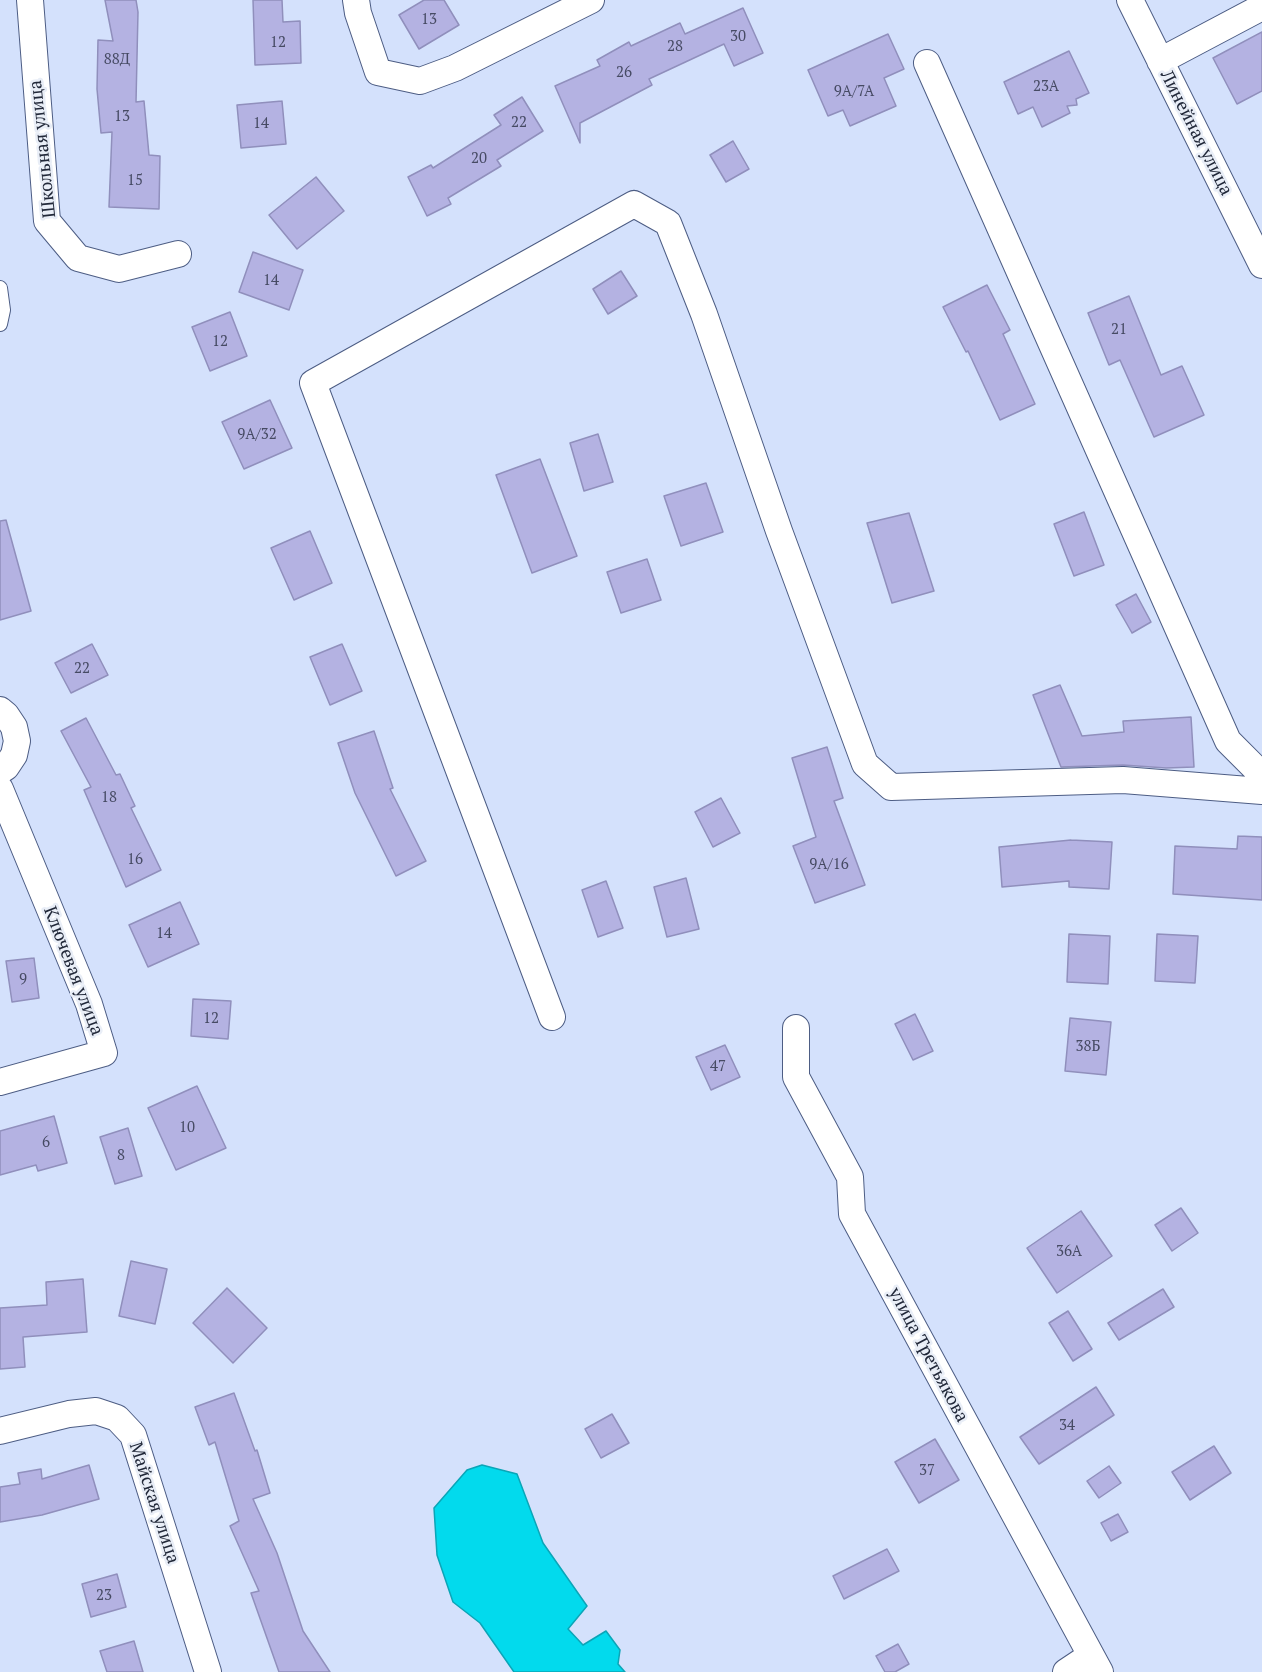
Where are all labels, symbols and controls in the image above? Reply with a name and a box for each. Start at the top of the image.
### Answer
house number: 13 [421,11,437,29]
house number: 30 [730,28,746,46]
house number: 12 [270,34,286,52]
house number: 28 [667,38,683,56]
house number: 88Д [104,51,130,69]
house number: 26 [616,64,632,82]
street label: Линейная улица [1155,67,1237,199]
house number: 23А [1033,78,1059,96]
street label: Школьная улица [25,79,61,219]
house number: 9А/7А [834,83,874,101]
house number: 13 [114,108,130,126]
house number: 22 [511,114,527,132]
house number: 14 [253,115,269,133]
house number: 20 [471,150,487,168]
house number: 15 [127,172,143,190]
house number: 14 [263,272,279,290]
house number: 21 [1111,321,1127,339]
house number: 12 [212,333,228,351]
house number: 9А/32 [237,426,277,444]
house number: 22 [74,660,90,678]
house number: 18 [101,789,117,807]
house number: 16 [127,851,143,869]
house number: 9А/16 [809,856,849,874]
street label: Ключевая улица [38,903,108,1039]
house number: 14 [156,925,172,943]
house number: 9 [19,971,27,989]
house number: 12 [203,1010,219,1028]
house number: 38Б [1076,1038,1100,1056]
house number: 47 [710,1058,726,1076]
house number: 10 [179,1119,195,1137]
house number: 6 [42,1134,50,1152]
house number: 8 [117,1147,125,1165]
house number: 36А [1056,1243,1082,1261]
street label: улица Третьякова [883,1284,973,1426]
house number: 34 [1059,1417,1075,1435]
street label: Майская улица [124,1440,184,1566]
house number: 37 [919,1462,935,1480]
house number: 23 [96,1587,112,1605]

